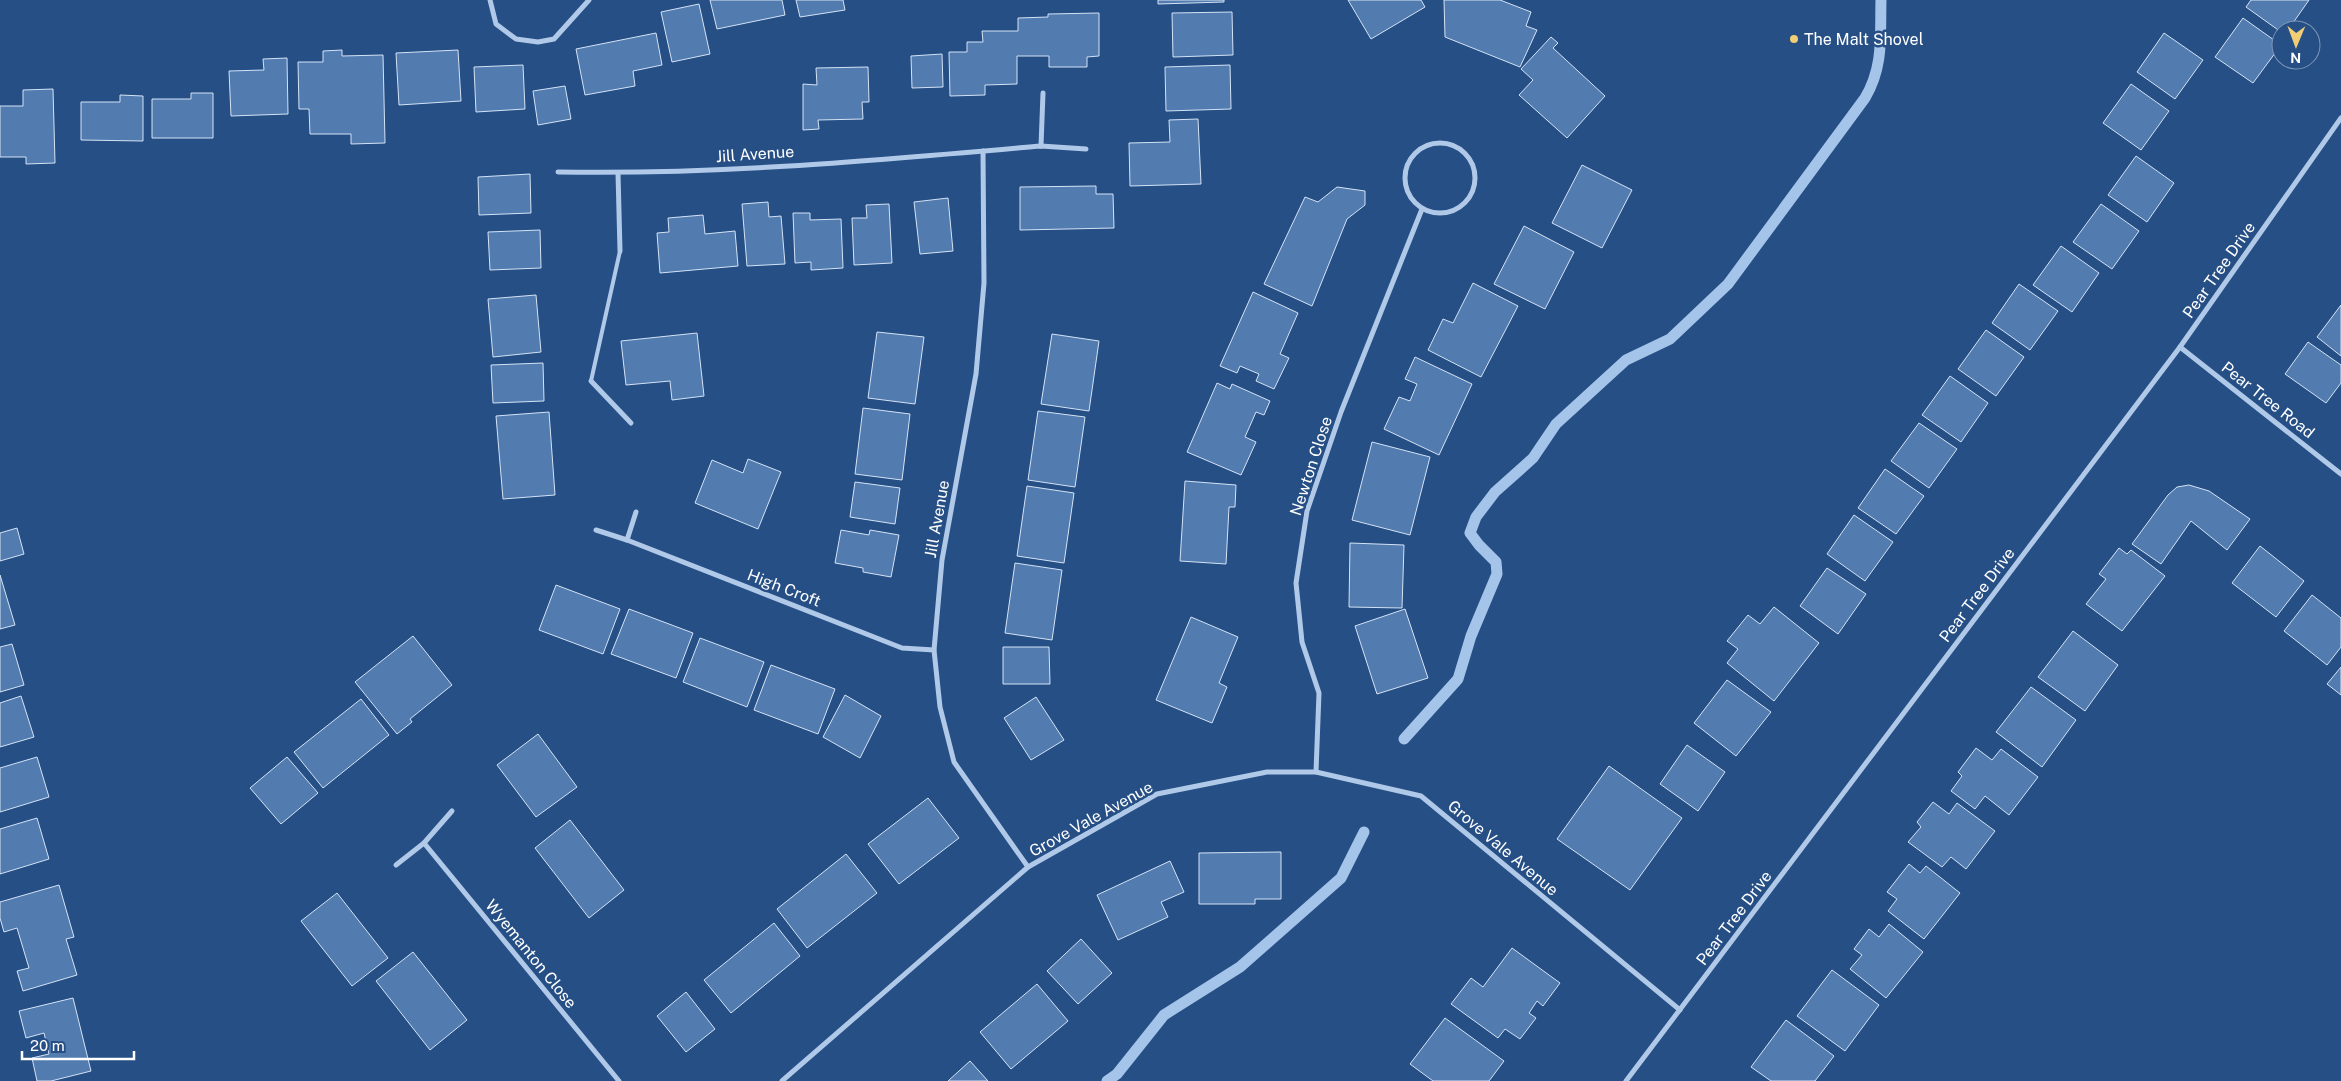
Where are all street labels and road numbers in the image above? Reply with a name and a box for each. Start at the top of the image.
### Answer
street label: Jill Avenue [715,142,795,166]
street label: Pear Tree Drive [2179,218,2259,322]
street label: Pear Tree Road [2218,358,2318,442]
street label: Newton Close [1286,414,1336,518]
street label: Jill Avenue [921,479,953,559]
street label: Pear Tree Drive [1935,544,2019,646]
street label: High Croft [745,565,823,611]
street label: Grove Vale Avenue [1026,777,1156,861]
street label: Grove Vale Avenue [1444,796,1562,900]
street label: Pear Tree Drive [1692,867,1776,969]
street label: Wyemanton Close [481,896,581,1012]

